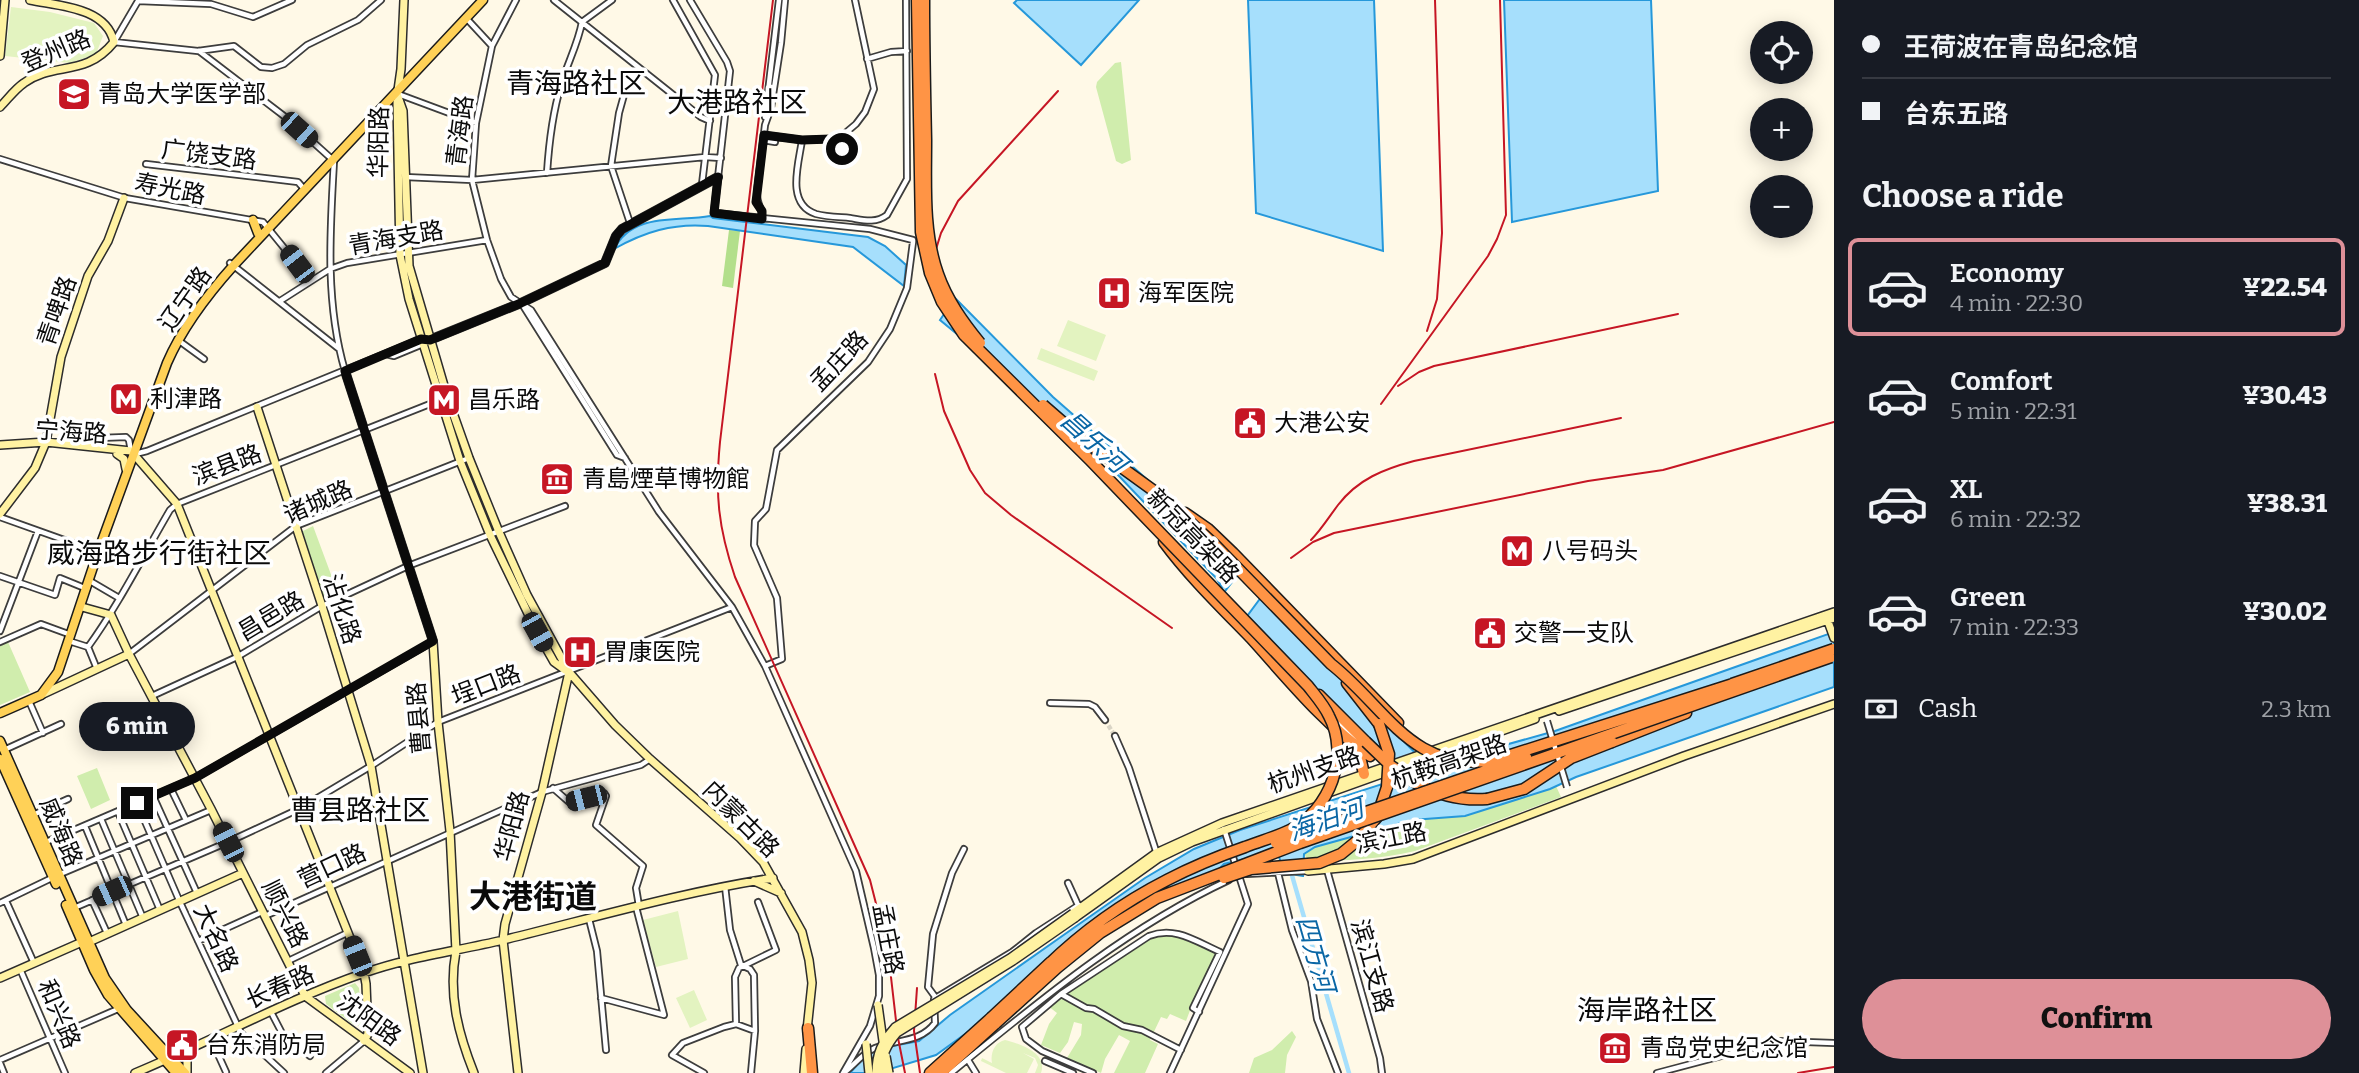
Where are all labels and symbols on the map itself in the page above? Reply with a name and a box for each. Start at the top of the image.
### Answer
street label: 登州路 [17,24,95,78]
district label: 青海路社区 [506,67,646,100]
school or university icon: 青岛大学医学部 [55,75,93,113]
place label: 青岛大学医学部 [98,80,266,108]
district label: 大港路社区 [667,86,807,119]
street label: 青海路 [442,94,478,168]
street label: 华阳路 [364,106,394,178]
car [277,108,322,152]
route start [826,133,858,165]
street label: 广饶支路 [160,135,258,175]
street label: 寿光路 [132,168,208,210]
street label: 青海支路 [346,216,446,260]
car [276,241,319,287]
street label: 辽宁路 [153,261,217,337]
street label: 青啤路 [32,272,82,350]
hospital icon: 海军医院 [1095,274,1133,312]
place label: 海军医院 [1138,279,1234,307]
street label: 孟庄路 [804,325,874,397]
metro station icon: 利津路 [107,380,145,418]
metro station icon: 昌乐路 [425,381,463,419]
place label: 利津路 [150,385,222,413]
place label: 昌乐路 [468,386,540,414]
water label: 昌乐河 [1055,404,1137,483]
public building icon: 大港公安 [1231,404,1269,442]
place label: 大港公安 [1274,409,1370,437]
street label: 宁海路 [34,416,108,448]
street label: 滨县路 [188,439,266,491]
museum icon: 青島煙草博物館 [538,460,576,498]
place label: 青島煙草博物館 [582,465,750,493]
street label: 诸城路 [279,475,357,529]
street label: 新冠高架路 [1141,483,1245,589]
metro station icon: 八号码头 [1498,532,1536,570]
district label: 威海路步行街社区 [47,537,271,570]
place label: 八号码头 [1542,537,1638,565]
street label: 沾化路 [318,570,366,648]
street label: 昌邑路 [233,585,309,647]
car [518,609,557,655]
public building icon: 交警一支队 [1471,614,1509,652]
place label: 交警一支队 [1514,619,1634,647]
hospital icon: 胃康医院 [561,633,599,671]
place label: 胃康医院 [604,638,700,666]
street label: 埕口路 [447,659,525,711]
street label: 曹县路 [402,681,436,755]
callout: 6 min [79,702,195,750]
street label: 杭鞍高架路 [1388,729,1510,795]
street label: 杭州支路 [1264,741,1364,799]
street label: 内蒙古路 [697,775,785,863]
car [564,783,609,813]
route end [121,787,153,819]
street label: 华阳路 [489,788,535,864]
water label: 海泊河 [1284,791,1373,847]
street label: 威海路 [34,793,88,871]
district label: 曹县路社区 [290,794,430,827]
street label: 滨江路 [1353,817,1429,859]
car [210,819,247,865]
street label: 营口路 [293,838,371,894]
car [89,873,136,909]
street label: 顺兴路 [256,876,314,952]
district label: 大港街道 [469,878,597,916]
street label: 大名路 [188,899,244,977]
street label: 孟庄路 [867,901,909,977]
water label: 四方河 [1289,912,1342,1001]
street label: 滨江支路 [1345,916,1399,1016]
car [340,933,375,979]
street label: 长春路 [241,960,319,1014]
street label: 和兴路 [32,975,86,1053]
street label: 沈阳路 [332,987,406,1051]
district label: 海岸路社区 [1577,994,1717,1027]
public building icon: 台东消防局 [163,1026,201,1064]
museum icon: 青岛党史纪念馆 [1596,1029,1634,1067]
place label: 台东消防局 [206,1031,326,1059]
place label: 青岛党史纪念馆 [1640,1034,1808,1062]

